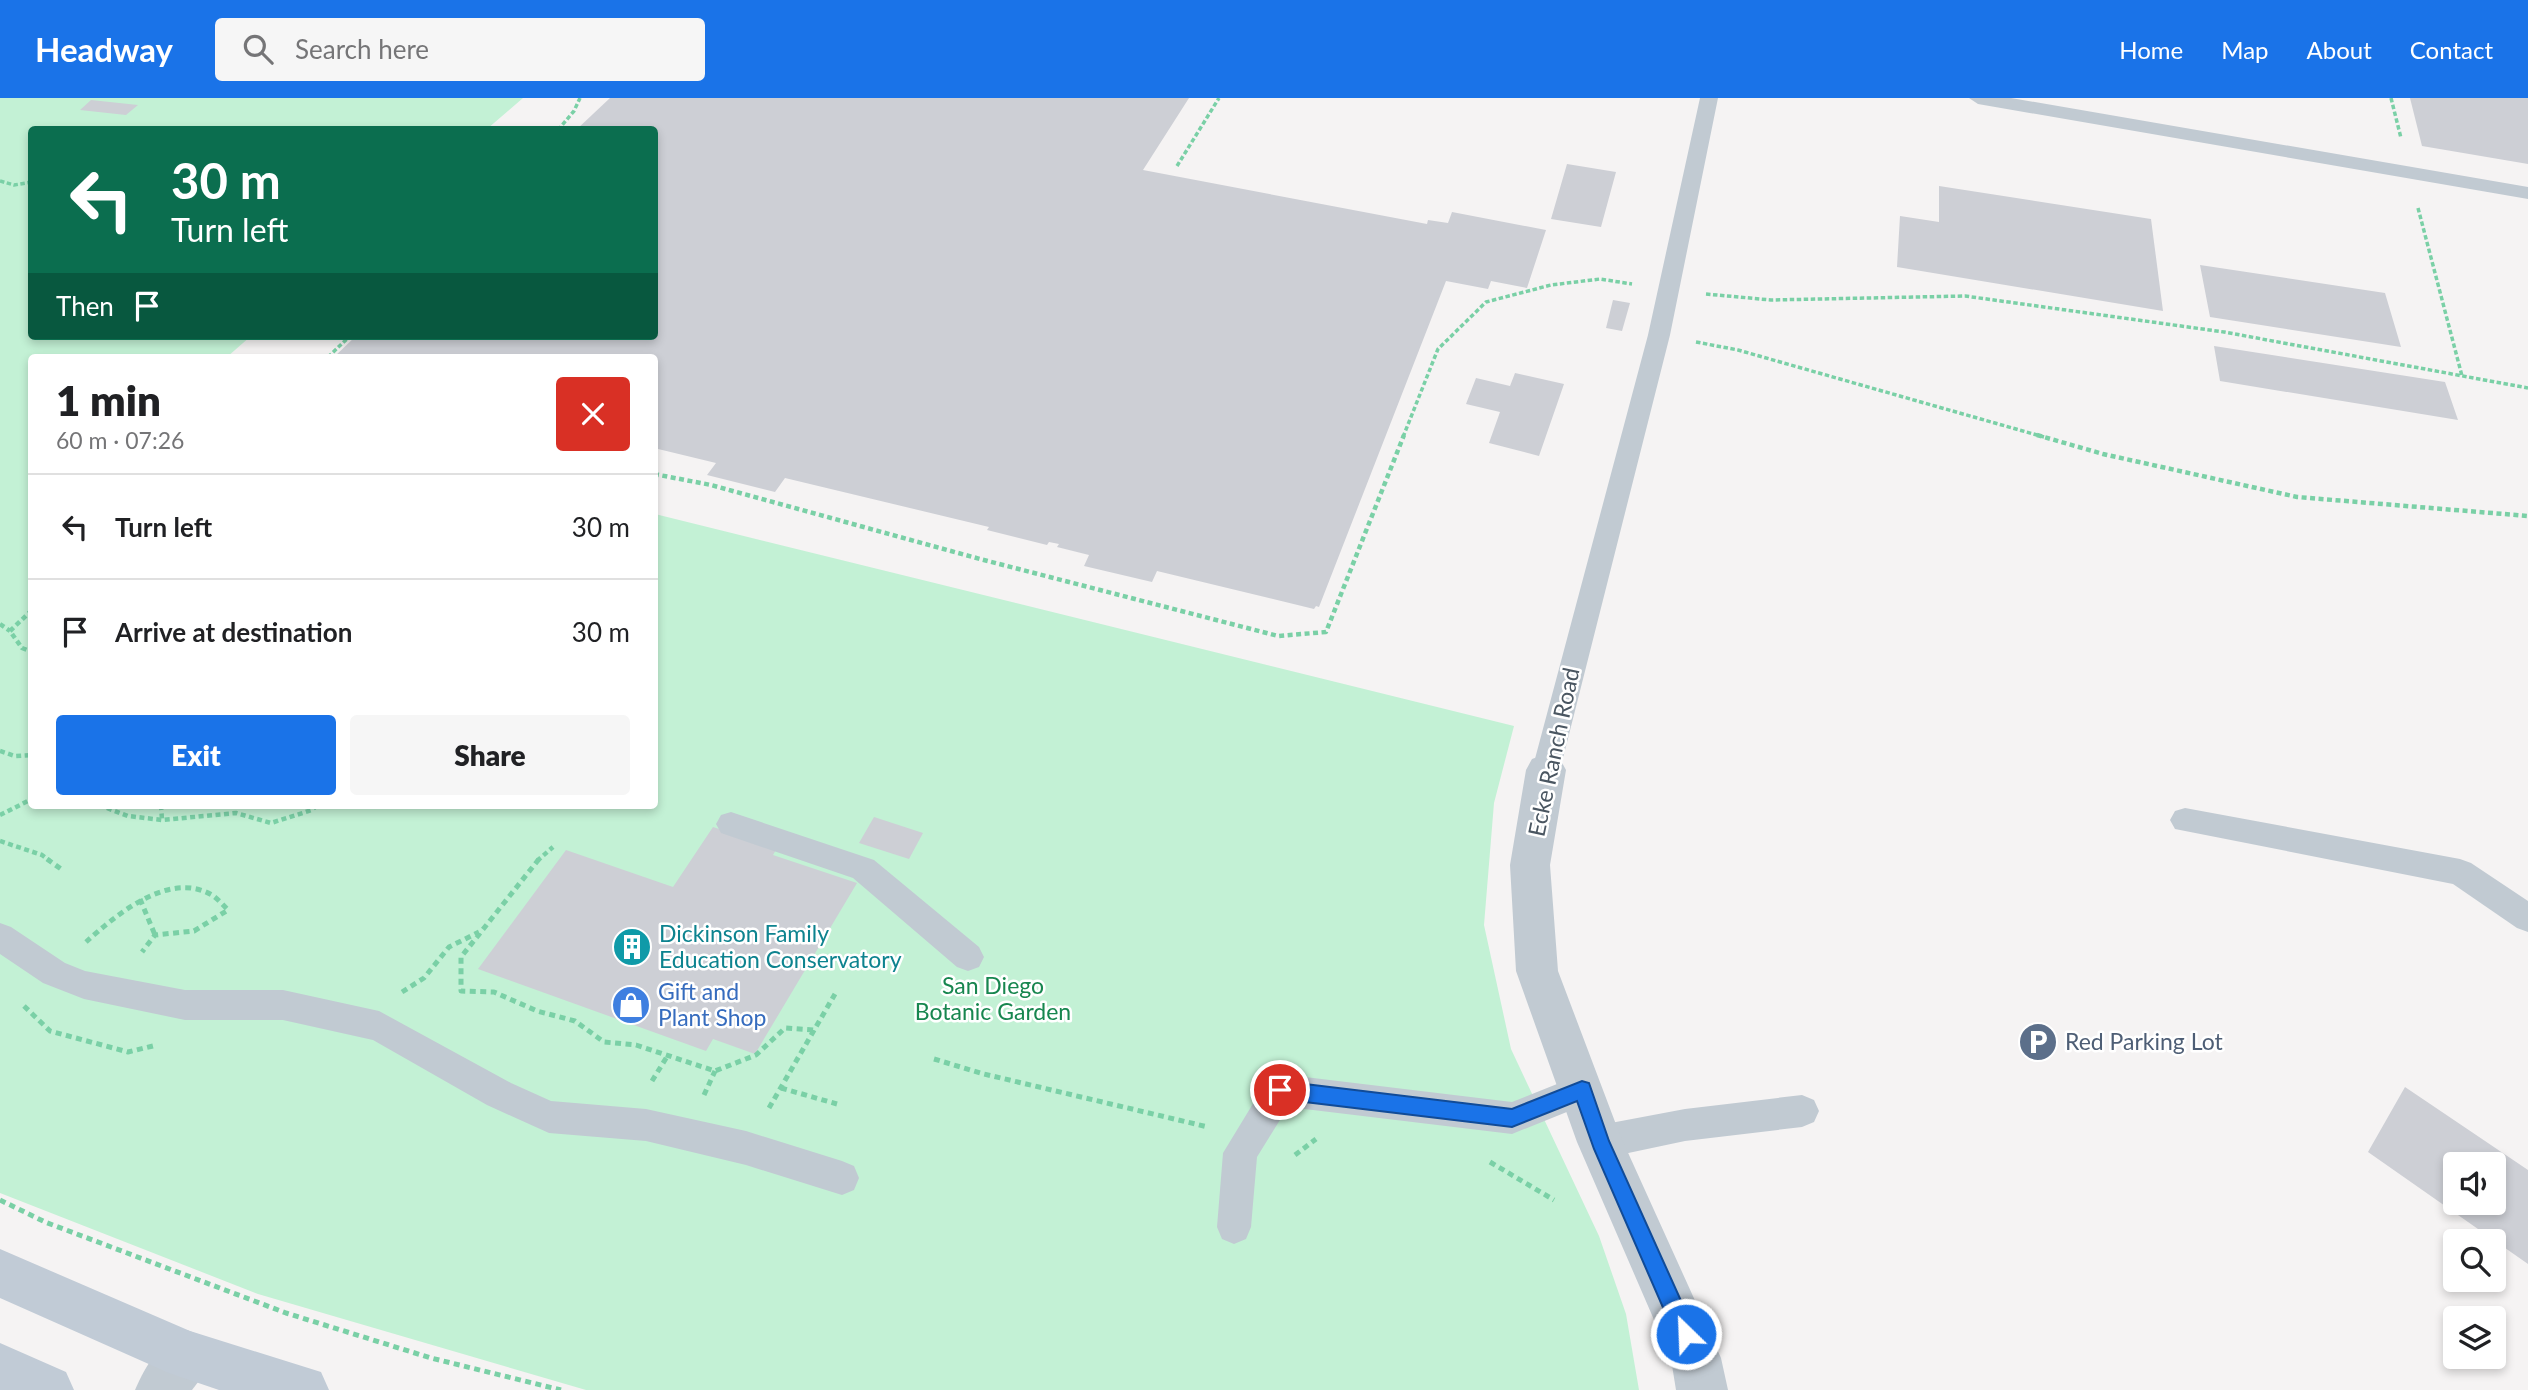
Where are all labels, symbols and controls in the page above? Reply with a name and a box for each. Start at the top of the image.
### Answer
search box [215,18,705,81]
text: Headway [35,29,173,69]
icon: search [239,30,277,68]
text: Search here [295,33,429,65]
text: Home [2119,35,2183,64]
text: Map [2221,35,2269,64]
text: About [2307,35,2372,64]
text: Contact [2410,35,2493,64]
text: 30 m [171,151,281,209]
icon: left [56,154,147,245]
text: Turn left [171,210,288,249]
icon: arrive [128,287,166,325]
text: Then [56,290,114,322]
text: 1 min [56,375,161,425]
button: close [556,377,630,451]
text: 60 m · 07:26 [56,426,184,454]
icon: left [56,508,94,546]
text: Turn left [115,511,212,543]
text: 30 m [572,511,630,543]
icon: arrive [56,613,94,651]
text: Arrive at destination [115,616,352,648]
text: 30 m [572,616,630,648]
street label: Ecke Ranch Road [1521,665,1585,839]
button: Exit [56,715,336,795]
button: Share [350,715,630,795]
place label: Dickinson Family Education Conservatory [659,919,902,973]
building icon: Dickinson Family Education Conservatory [611,926,653,968]
park label: San Diego Botanic Garden [915,971,1071,1025]
place label: Gift and Plant Shop [658,977,766,1031]
shop icon: Gift and Plant Shop [610,984,652,1026]
parking icon: Red Parking Lot [2017,1021,2059,1063]
place label: Red Parking Lot [2065,1027,2224,1055]
pin [1250,1060,1310,1120]
icon: arrive [1261,1071,1299,1109]
map controls [2443,1152,2506,1369]
button: sound [2443,1152,2506,1215]
button: search [2443,1229,2506,1292]
position arrow [1649,1297,1723,1371]
button: layers [2443,1306,2506,1369]

